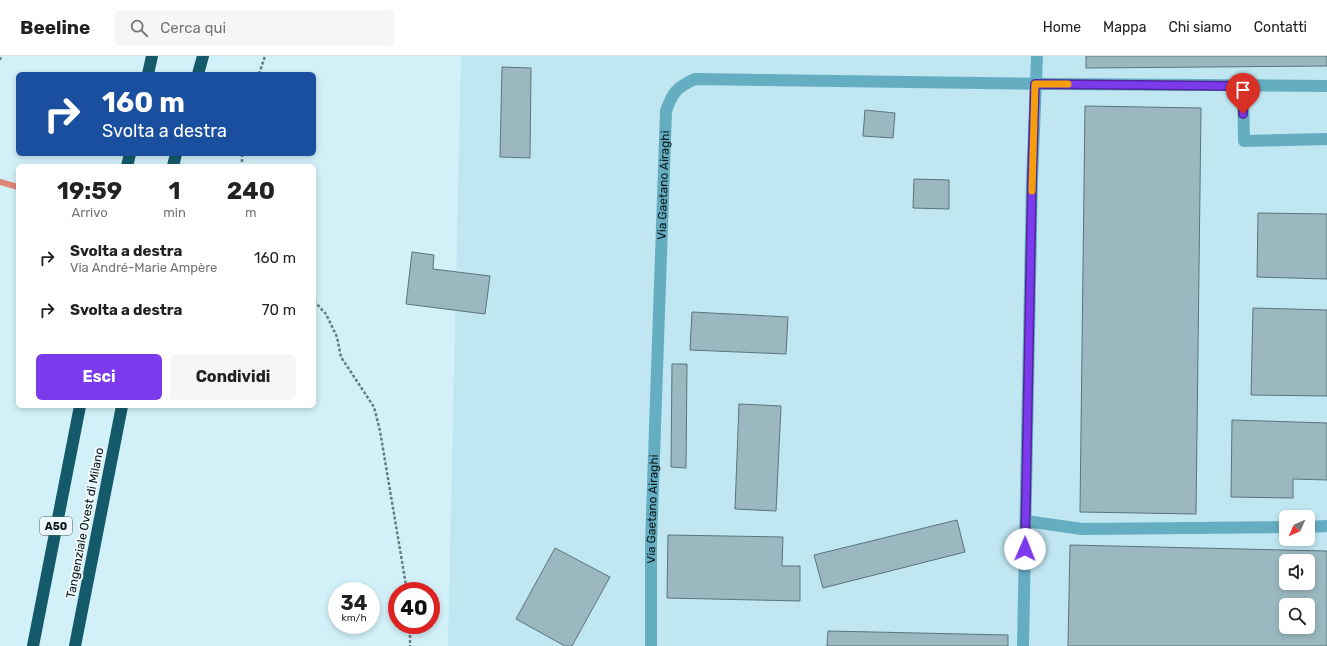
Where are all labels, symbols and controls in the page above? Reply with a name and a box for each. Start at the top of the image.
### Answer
search box [114,10,394,46]
text: Beeline [20,16,90,39]
icon: search [128,17,150,39]
text: Cerca qui [160,19,226,37]
text: Home [1043,19,1081,36]
text: Mappa [1103,19,1146,36]
text: Chi siamo [1168,19,1232,36]
text: Contatti [1254,19,1307,36]
pin [1226,73,1260,114]
icon: arrive [1232,79,1254,101]
text: 160 m [102,86,185,119]
icon: right [36,88,88,140]
text: Svolta a destra [102,120,227,142]
street label: Via Gaetano Airaghi [655,130,672,240]
text: 19:59 [57,177,122,205]
text: 1 [169,177,180,205]
text: 240 [227,177,275,205]
text: Arrivo [72,205,108,220]
text: min [163,205,186,220]
text: m [245,205,257,220]
text: Svolta a destra [70,242,182,260]
icon: right [36,247,58,269]
text: 160 m [254,249,296,267]
text: Via André-Marie Ampère [70,260,217,275]
icon: right [36,299,58,321]
text: Svolta a destra [70,301,182,319]
text: 70 m [262,301,296,319]
button: Esci [36,354,162,400]
button: Condividi [170,354,296,400]
street label: Tangenziale Ovest di Milano [64,446,107,600]
street label: Via Gaetano Airaghi [644,454,661,564]
north arrow [1279,510,1315,546]
map controls [1279,510,1315,634]
road number: A50 [40,517,72,535]
position arrow [1004,528,1046,570]
button: sound [1279,554,1315,590]
speed limit sign: 40 [388,582,440,634]
text: 34 [341,591,367,615]
button: search [1279,598,1315,634]
text: km/h [342,612,366,624]

